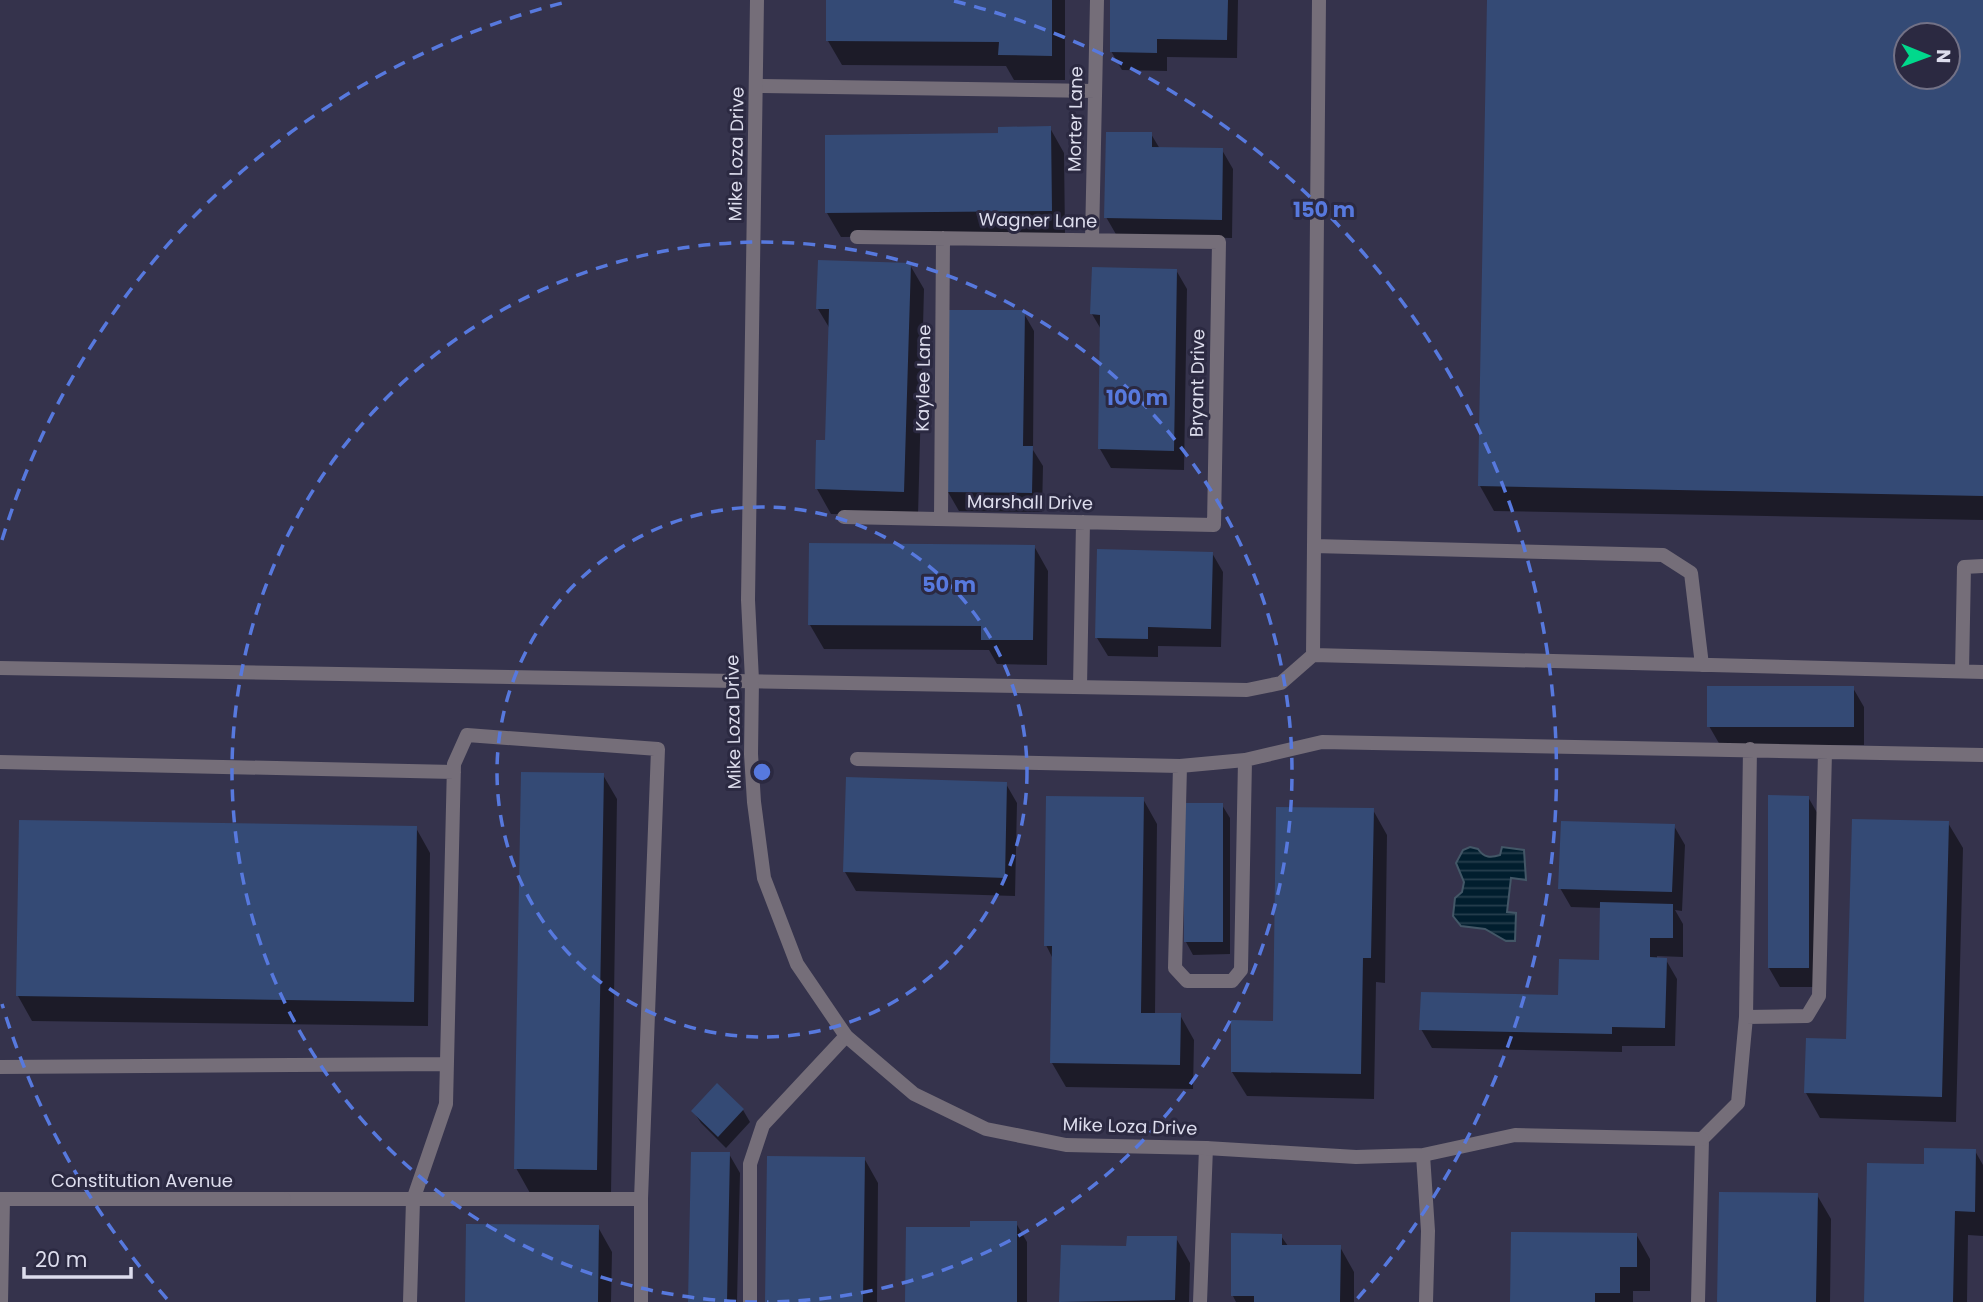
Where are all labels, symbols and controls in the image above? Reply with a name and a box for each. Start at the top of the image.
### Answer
north arrow [1892,21,1962,91]
text: N [1930,49,1957,64]
street label: Morter Lane [1062,66,1088,172]
street label: Mike Loza Drive [722,86,750,222]
text: 150 m [1293,195,1355,224]
street label: Wagner Lane [978,206,1098,234]
street label: Kaylee Lane [910,324,936,432]
street label: Bryant Drive [1184,329,1210,437]
text: 100 m [1106,383,1168,412]
street label: Marshall Drive [967,488,1093,516]
text: 50 m [922,570,976,599]
street label: Mike Loza Drive [719,654,747,790]
centre of rings [750,760,774,784]
street label: Mike Loza Drive [1062,1111,1198,1141]
street label: Constitution Avenue [51,1168,233,1193]
scale bar [24,1236,131,1280]
text: 20 m [35,1245,88,1274]

